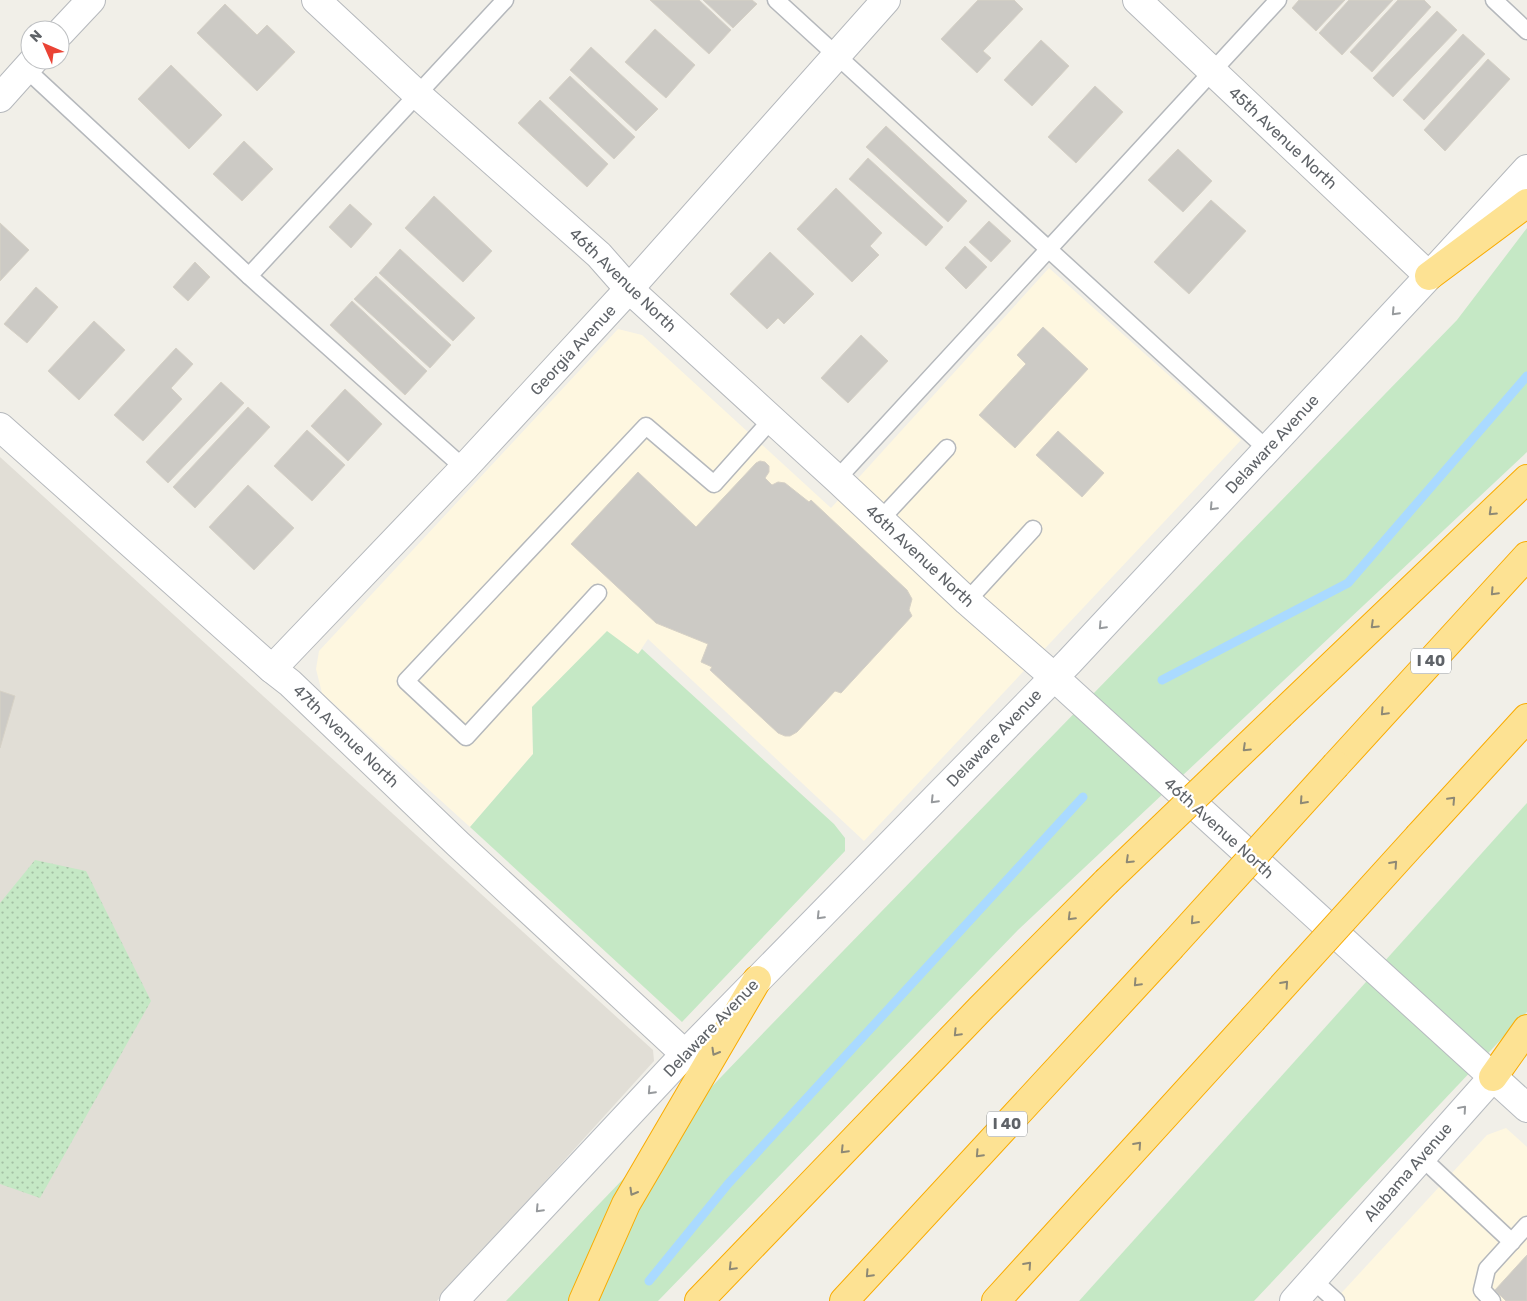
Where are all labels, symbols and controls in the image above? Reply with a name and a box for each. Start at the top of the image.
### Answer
north arrow [20,20,70,70]
text: N [27,27,46,46]
street label: 45th Avenue North [1225,83,1341,193]
street label: 46th Avenue North [566,224,680,336]
street label: Georgia Avenue [526,301,620,399]
one-way arrow [1392,306,1401,315]
street label: Delaware Avenue [1221,391,1323,497]
street label: 46th Avenue North [862,501,978,611]
one-way arrow [1210,502,1219,511]
one-way arrow [1488,506,1497,515]
one-way arrow [1491,587,1500,596]
one-way arrow [1371,619,1380,628]
one-way arrow [1099,620,1108,629]
road number: I 40 [1411,648,1451,674]
street label: 47th Avenue North [289,681,403,791]
street label: Delaware Avenue [943,685,1045,791]
one-way arrow [1381,706,1390,715]
one-way arrow [1242,742,1251,751]
street label: 46th Avenue North [1160,774,1278,882]
one-way arrow [931,794,940,803]
one-way arrow [1300,795,1309,804]
one-way arrow [1446,796,1455,805]
one-way arrow [1125,854,1134,863]
one-way arrow [1388,860,1397,869]
one-way arrow [817,910,826,919]
one-way arrow [1068,911,1077,920]
one-way arrow [1191,916,1200,925]
street label: Delaware Avenue [660,975,762,1081]
one-way arrow [1134,978,1143,987]
one-way arrow [1279,981,1288,990]
one-way arrow [954,1027,963,1036]
one-way arrow [711,1047,721,1056]
one-way arrow [648,1085,657,1094]
one-way arrow [1458,1105,1467,1114]
road number: I 40 [987,1112,1027,1136]
street label: Alabama Avenue [1360,1119,1456,1225]
one-way arrow [1132,1142,1141,1151]
one-way arrow [841,1144,850,1153]
one-way arrow [976,1149,985,1158]
one-way arrow [629,1187,639,1196]
one-way arrow [536,1203,545,1212]
one-way arrow [729,1261,738,1270]
one-way arrow [1023,1262,1032,1271]
one-way arrow [866,1268,875,1277]

